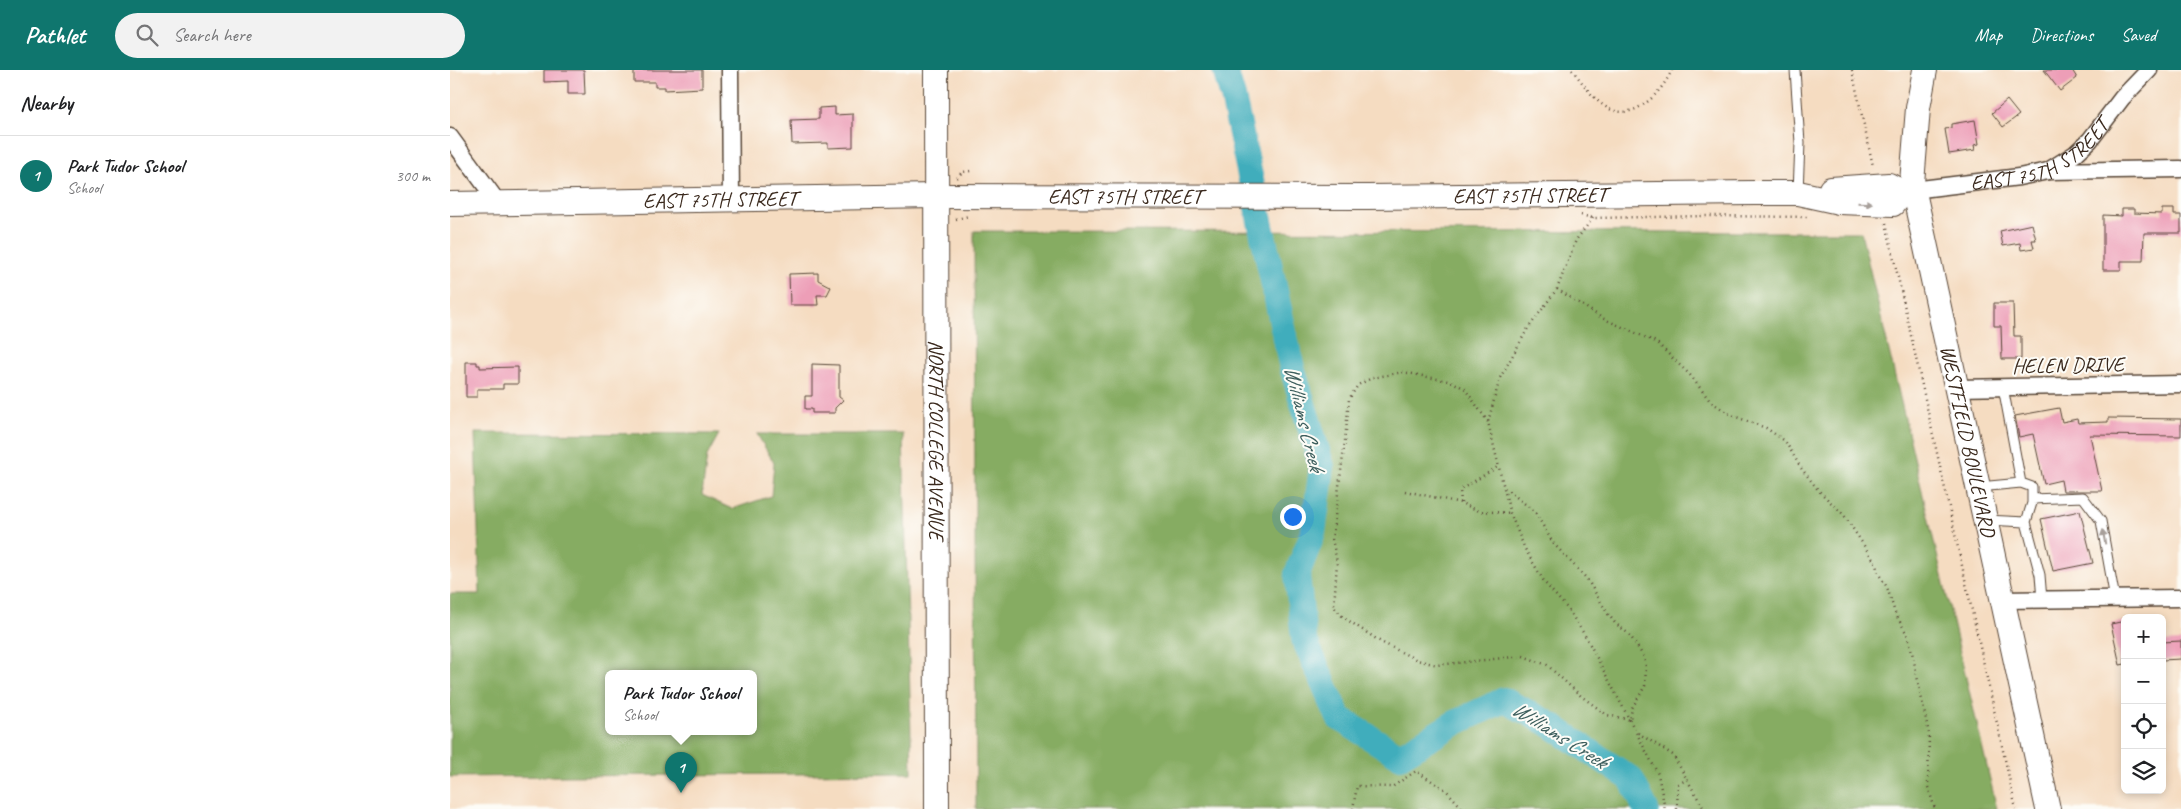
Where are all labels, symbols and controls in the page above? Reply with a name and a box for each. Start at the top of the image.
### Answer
search box [115,13,465,58]
text: Pathlet [25,20,85,50]
icon: search [133,21,161,49]
text: Search here [173,23,251,47]
text: Map [1975,24,2002,46]
text: Directions [2030,24,2093,46]
text: Saved [2121,24,2156,46]
text: Nearby [20,90,73,116]
street label: EAST 75TH STREET [1969,109,2118,196]
text: Park Tudor School [67,154,184,178]
text: 1 [32,166,40,186]
text: 300 m [396,166,430,186]
text: School [67,178,101,198]
street label: EAST 75TH STREET [1453,181,1612,209]
street label: EAST 75TH STREET [1048,183,1207,210]
street label: EAST 75TH STREET [643,185,803,214]
one-way arrow [1857,199,1873,207]
street label: NORTH COLLEGE AVENUE [923,340,950,542]
street label: WESTFIELD BOULEVARD [1935,343,2002,541]
street label: HELEN DRIVE [2012,351,2127,379]
water label: Williams Creek [1278,363,1332,477]
your location [1280,504,1306,530]
one-way arrow [2099,528,2107,544]
map controls [2121,614,2166,794]
button: + [2121,614,2166,659]
button: − [2121,659,2166,704]
popup [605,670,757,735]
text: Park Tudor School [623,681,739,705]
water label: Williams Creek [1507,695,1616,777]
button: locate [2121,704,2166,749]
text: School [623,705,657,725]
button: layers [2121,749,2166,794]
pin: 1 [665,752,697,793]

